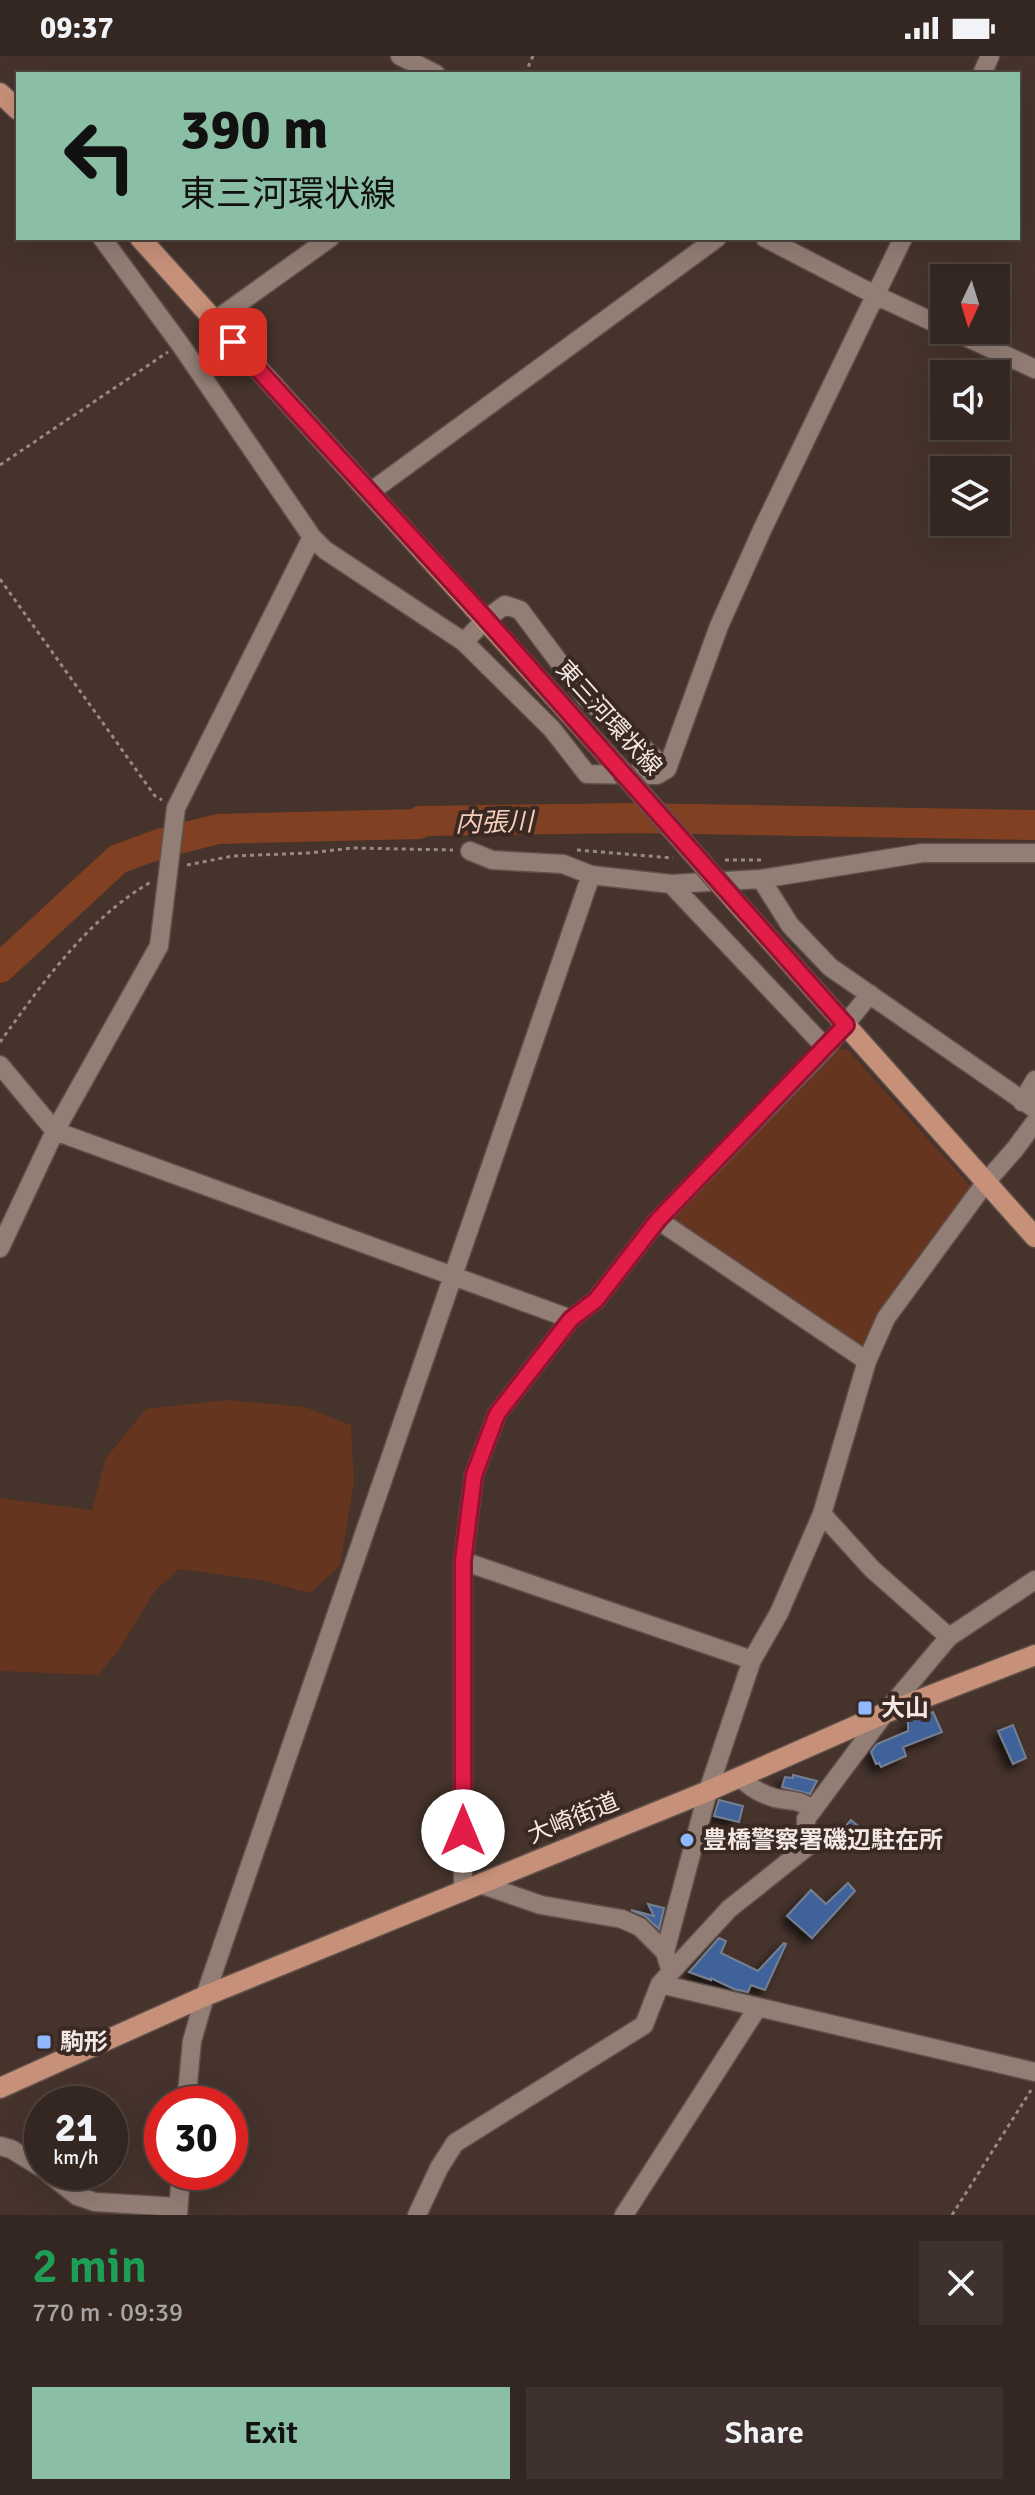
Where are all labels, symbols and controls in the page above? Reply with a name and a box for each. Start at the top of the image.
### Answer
text: 09:37 [40,10,114,47]
text: 390 m [180,95,328,164]
icon: left [48,104,152,208]
text: 東三河環状線 [180,172,396,217]
north arrow [930,264,1010,344]
map controls [930,264,1010,536]
pin [199,308,267,376]
icon: arrive [211,320,255,364]
button: sound [930,360,1010,440]
button: layers [930,456,1010,536]
street label: 東三河環状線 [550,654,668,782]
water label: 内張川 [455,806,536,840]
place label: 大山 [881,1693,929,1723]
marker: 大山 [856,1699,874,1717]
street label: 大崎街道 [523,1786,623,1850]
position arrow [421,1789,505,1873]
place label: 豊橋警察署磯辺駐在所 [703,1825,943,1855]
marker: 豊橋警察署磯辺駐在所 [678,1831,696,1849]
place label: 駒形 [60,2027,108,2057]
marker: 駒形 [35,2033,53,2051]
speed limit sign: 30 [144,2086,248,2190]
text: 21 [54,2103,98,2153]
text: km/h [53,2145,99,2170]
text: 2 min [32,2237,147,2296]
button: close [919,2241,1003,2325]
text: 770 m · 09:39 [32,2297,183,2329]
button: Exit [32,2387,510,2479]
button: Share [526,2387,1003,2479]

